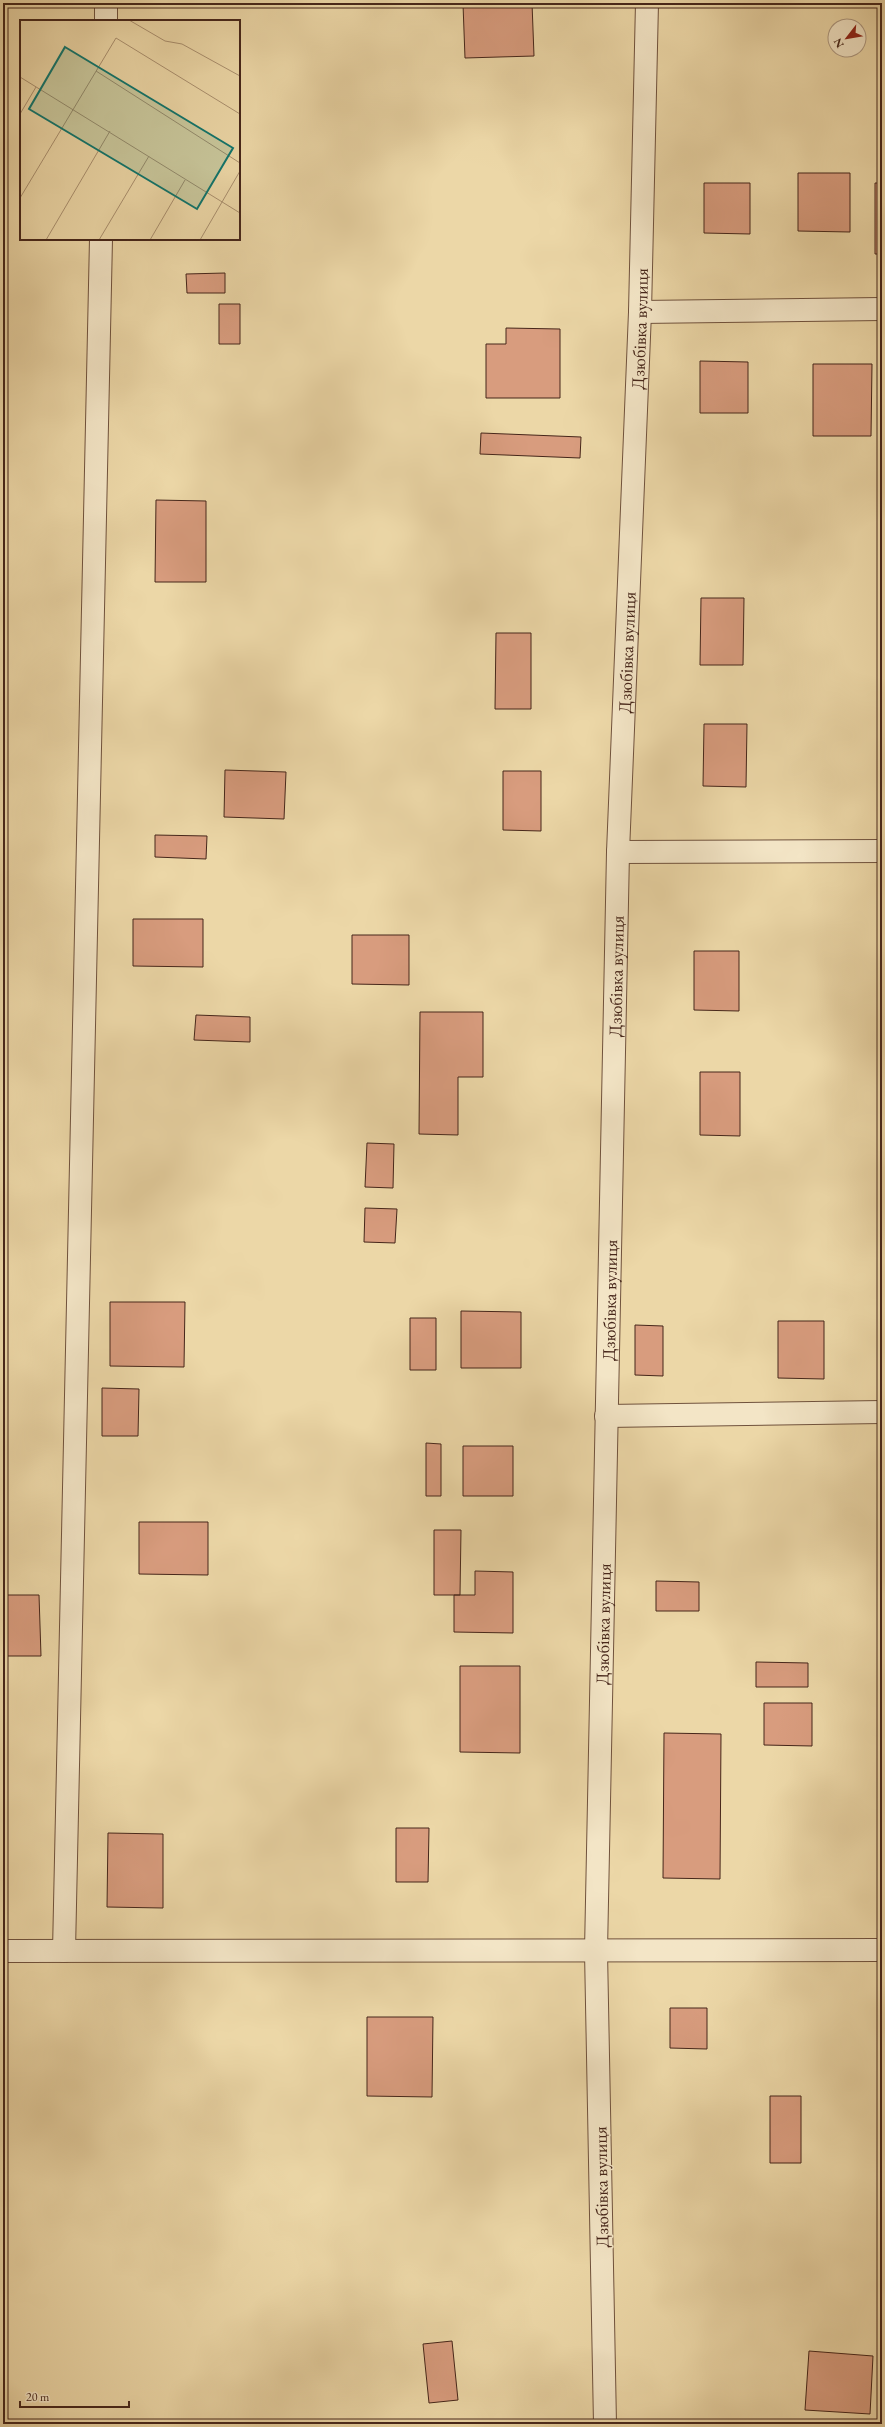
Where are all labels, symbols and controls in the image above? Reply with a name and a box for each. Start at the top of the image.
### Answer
north arrow [827,18,867,58]
inset map [20,20,240,240]
text: N [830,36,847,51]
street label: Дзюбівка вулиця [625,268,652,390]
street label: Дзюбівка вулиця [612,591,640,714]
street label: Дзюбівка вулиця [603,915,628,1037]
street label: Дзюбівка вулиця [596,1239,622,1361]
street label: Дзюбівка вулиця [590,1563,615,1685]
street label: Дзюбівка вулиця [588,2126,614,2248]
scale bar [20,2383,129,2409]
text: 20 m [26,2389,50,2405]

